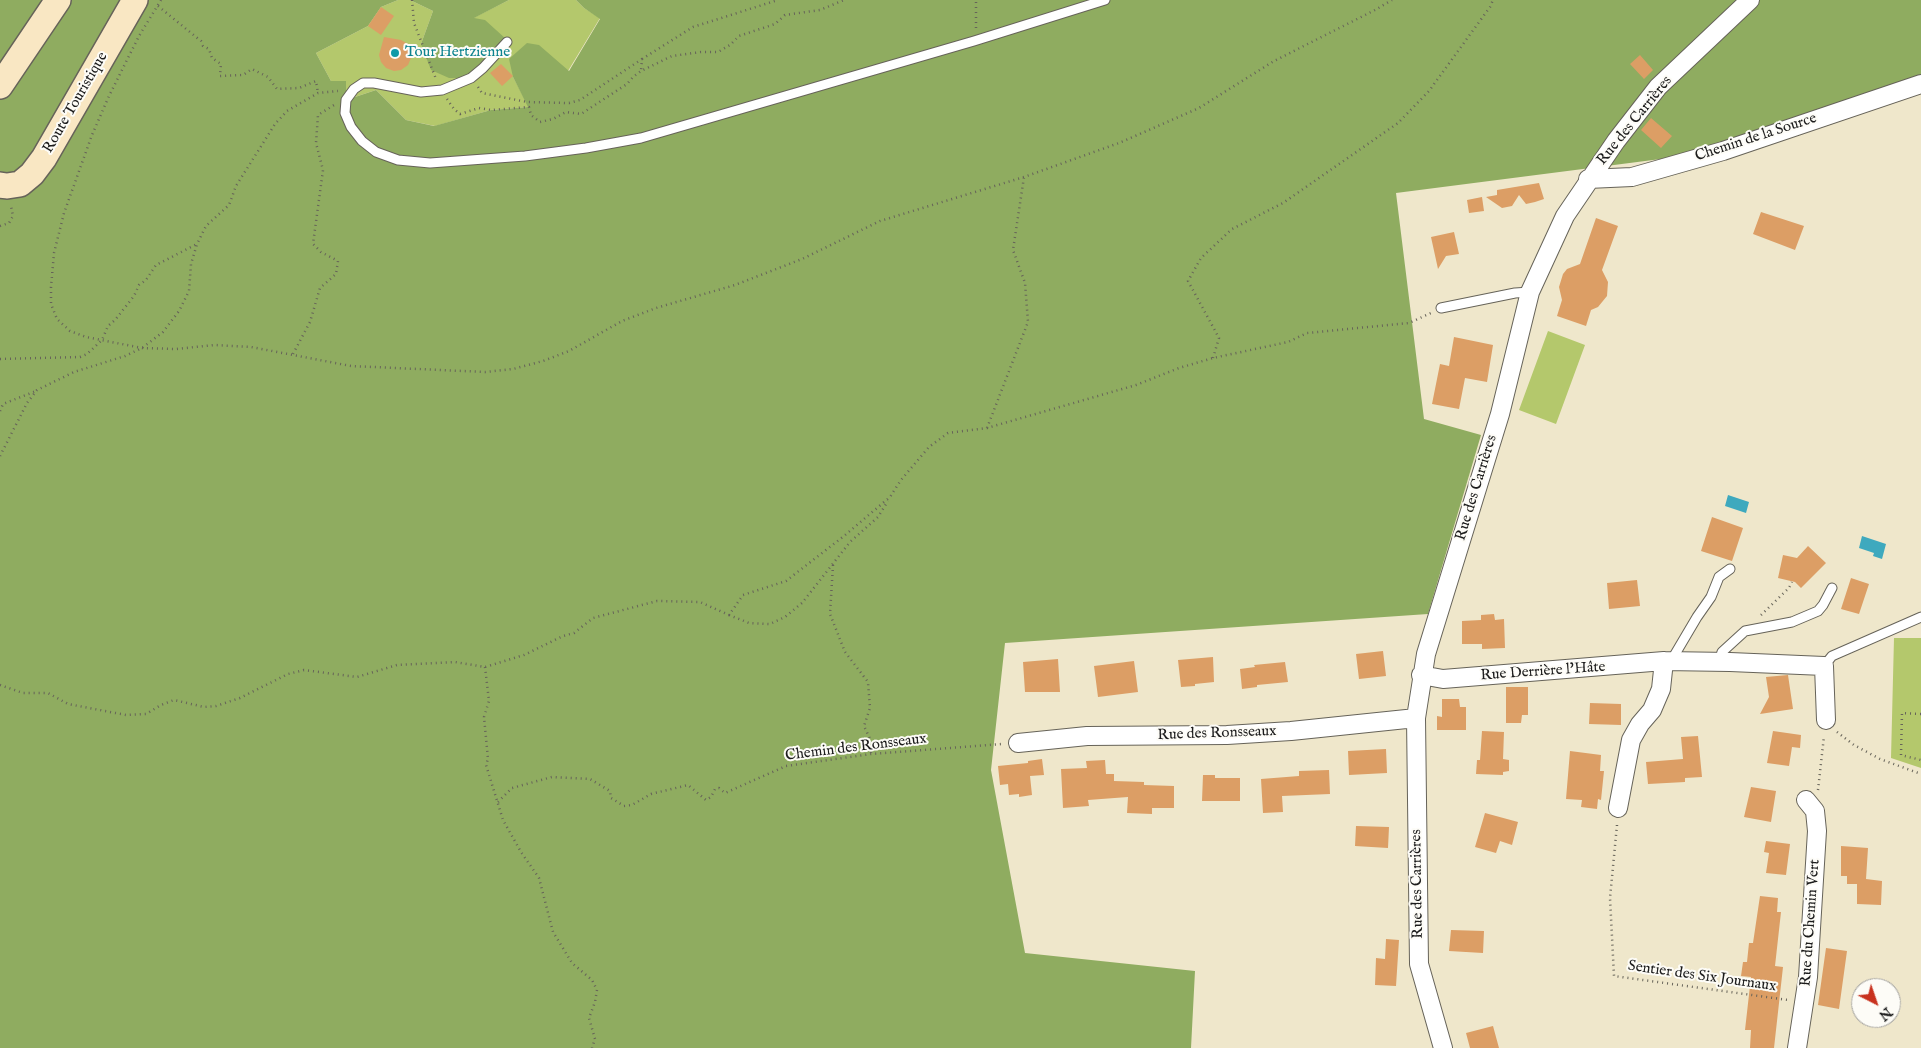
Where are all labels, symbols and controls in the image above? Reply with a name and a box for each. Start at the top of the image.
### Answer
place label: Tour Hertzienne [405,44,510,62]
marker: Tour Hertzienne [389,47,401,59]
street label: Route Touristique [40,49,112,157]
street label: Rue des Carrières [1594,73,1676,169]
street label: Chemin de la Source [1693,110,1819,166]
street label: Rue des Carrières [1452,433,1502,543]
street label: Rue Derrière l'Hâte [1480,659,1606,685]
street label: Rue des Ronsseaux [1157,723,1277,745]
street label: Chemin des Ronsseaux [784,730,928,766]
street label: Rue des Carrières [1408,829,1428,939]
street label: Rue du Chemin Vert [1798,859,1824,987]
street label: Sentier des Six Journaux [1627,958,1777,996]
north arrow [1851,978,1901,1028]
text: N [1875,1003,1896,1024]

